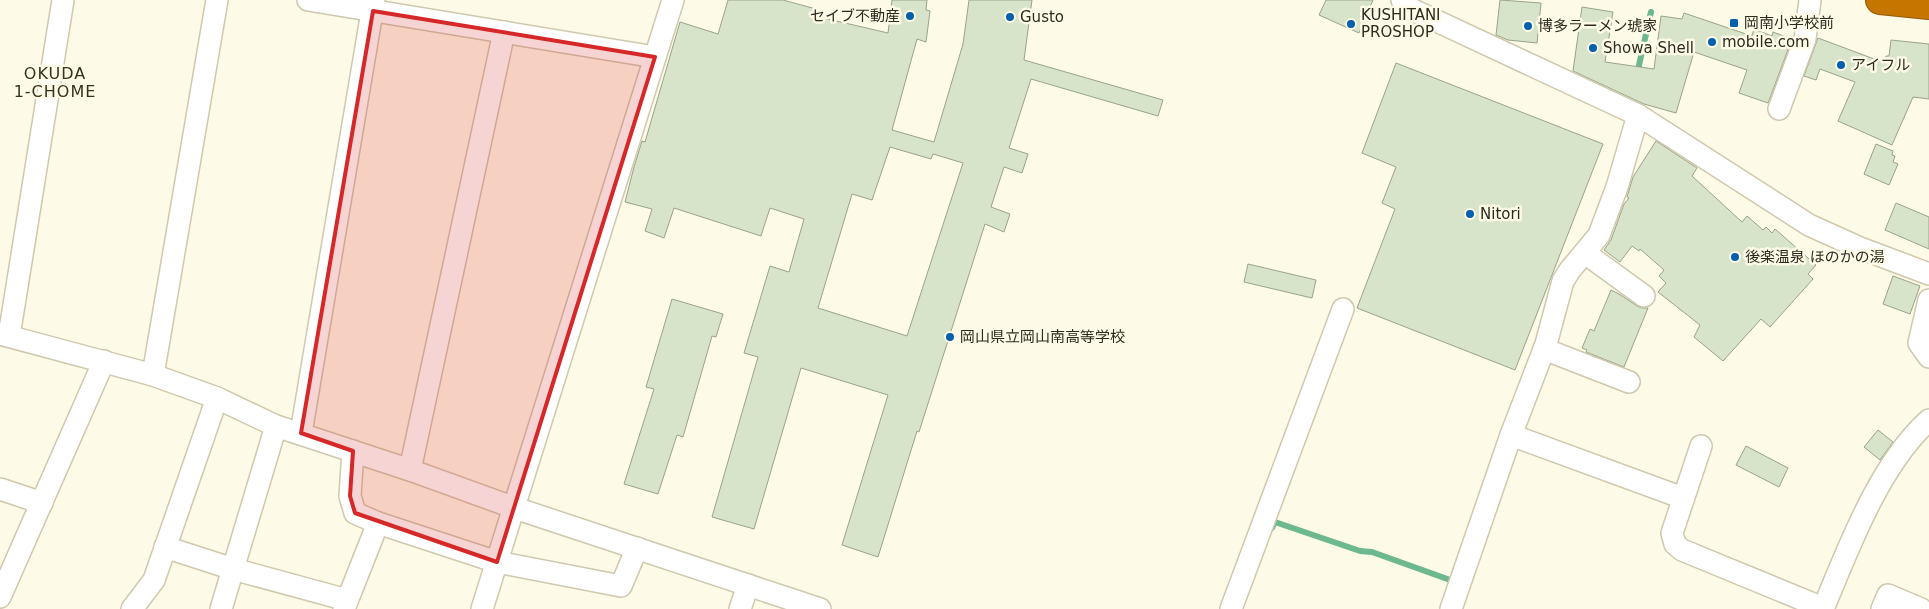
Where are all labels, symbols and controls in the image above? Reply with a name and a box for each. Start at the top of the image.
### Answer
place label: KUSHITANI PROSHOP [1361,6,1441,41]
place label: セイブ不動産 [810,7,900,25]
place label: Gusto [1020,8,1064,26]
marker: セイブ不動産 [904,10,916,22]
marker: Gusto [1004,11,1016,23]
place label: 岡南小学校前 [1744,14,1834,32]
place label: 博多ラーメン琥家 [1538,17,1657,35]
marker: 岡南小学校前 [1728,17,1740,29]
marker: KUSHITANI PROSHOP [1345,18,1357,30]
marker: 博多ラーメン琥家 [1522,20,1534,32]
place label: mobile.com [1722,33,1810,51]
marker: mobile.com [1706,36,1718,48]
place label: Showa Shell [1603,39,1694,57]
marker: Showa Shell [1587,42,1599,54]
place label: アイフル [1851,56,1910,74]
marker: アイフル [1835,59,1847,71]
district label: OKUDA 1-CHOME [14,64,96,101]
place label: Nitori [1480,205,1521,223]
marker: Nitori [1464,208,1476,220]
place label: 後楽温泉 ほのかの湯 [1745,248,1885,266]
marker: 後楽温泉 ほのかの湯 [1729,251,1741,263]
place label: 岡山県立岡山南高等学校 [960,328,1125,346]
marker: 岡山県立岡山南高等学校 [944,331,956,343]

